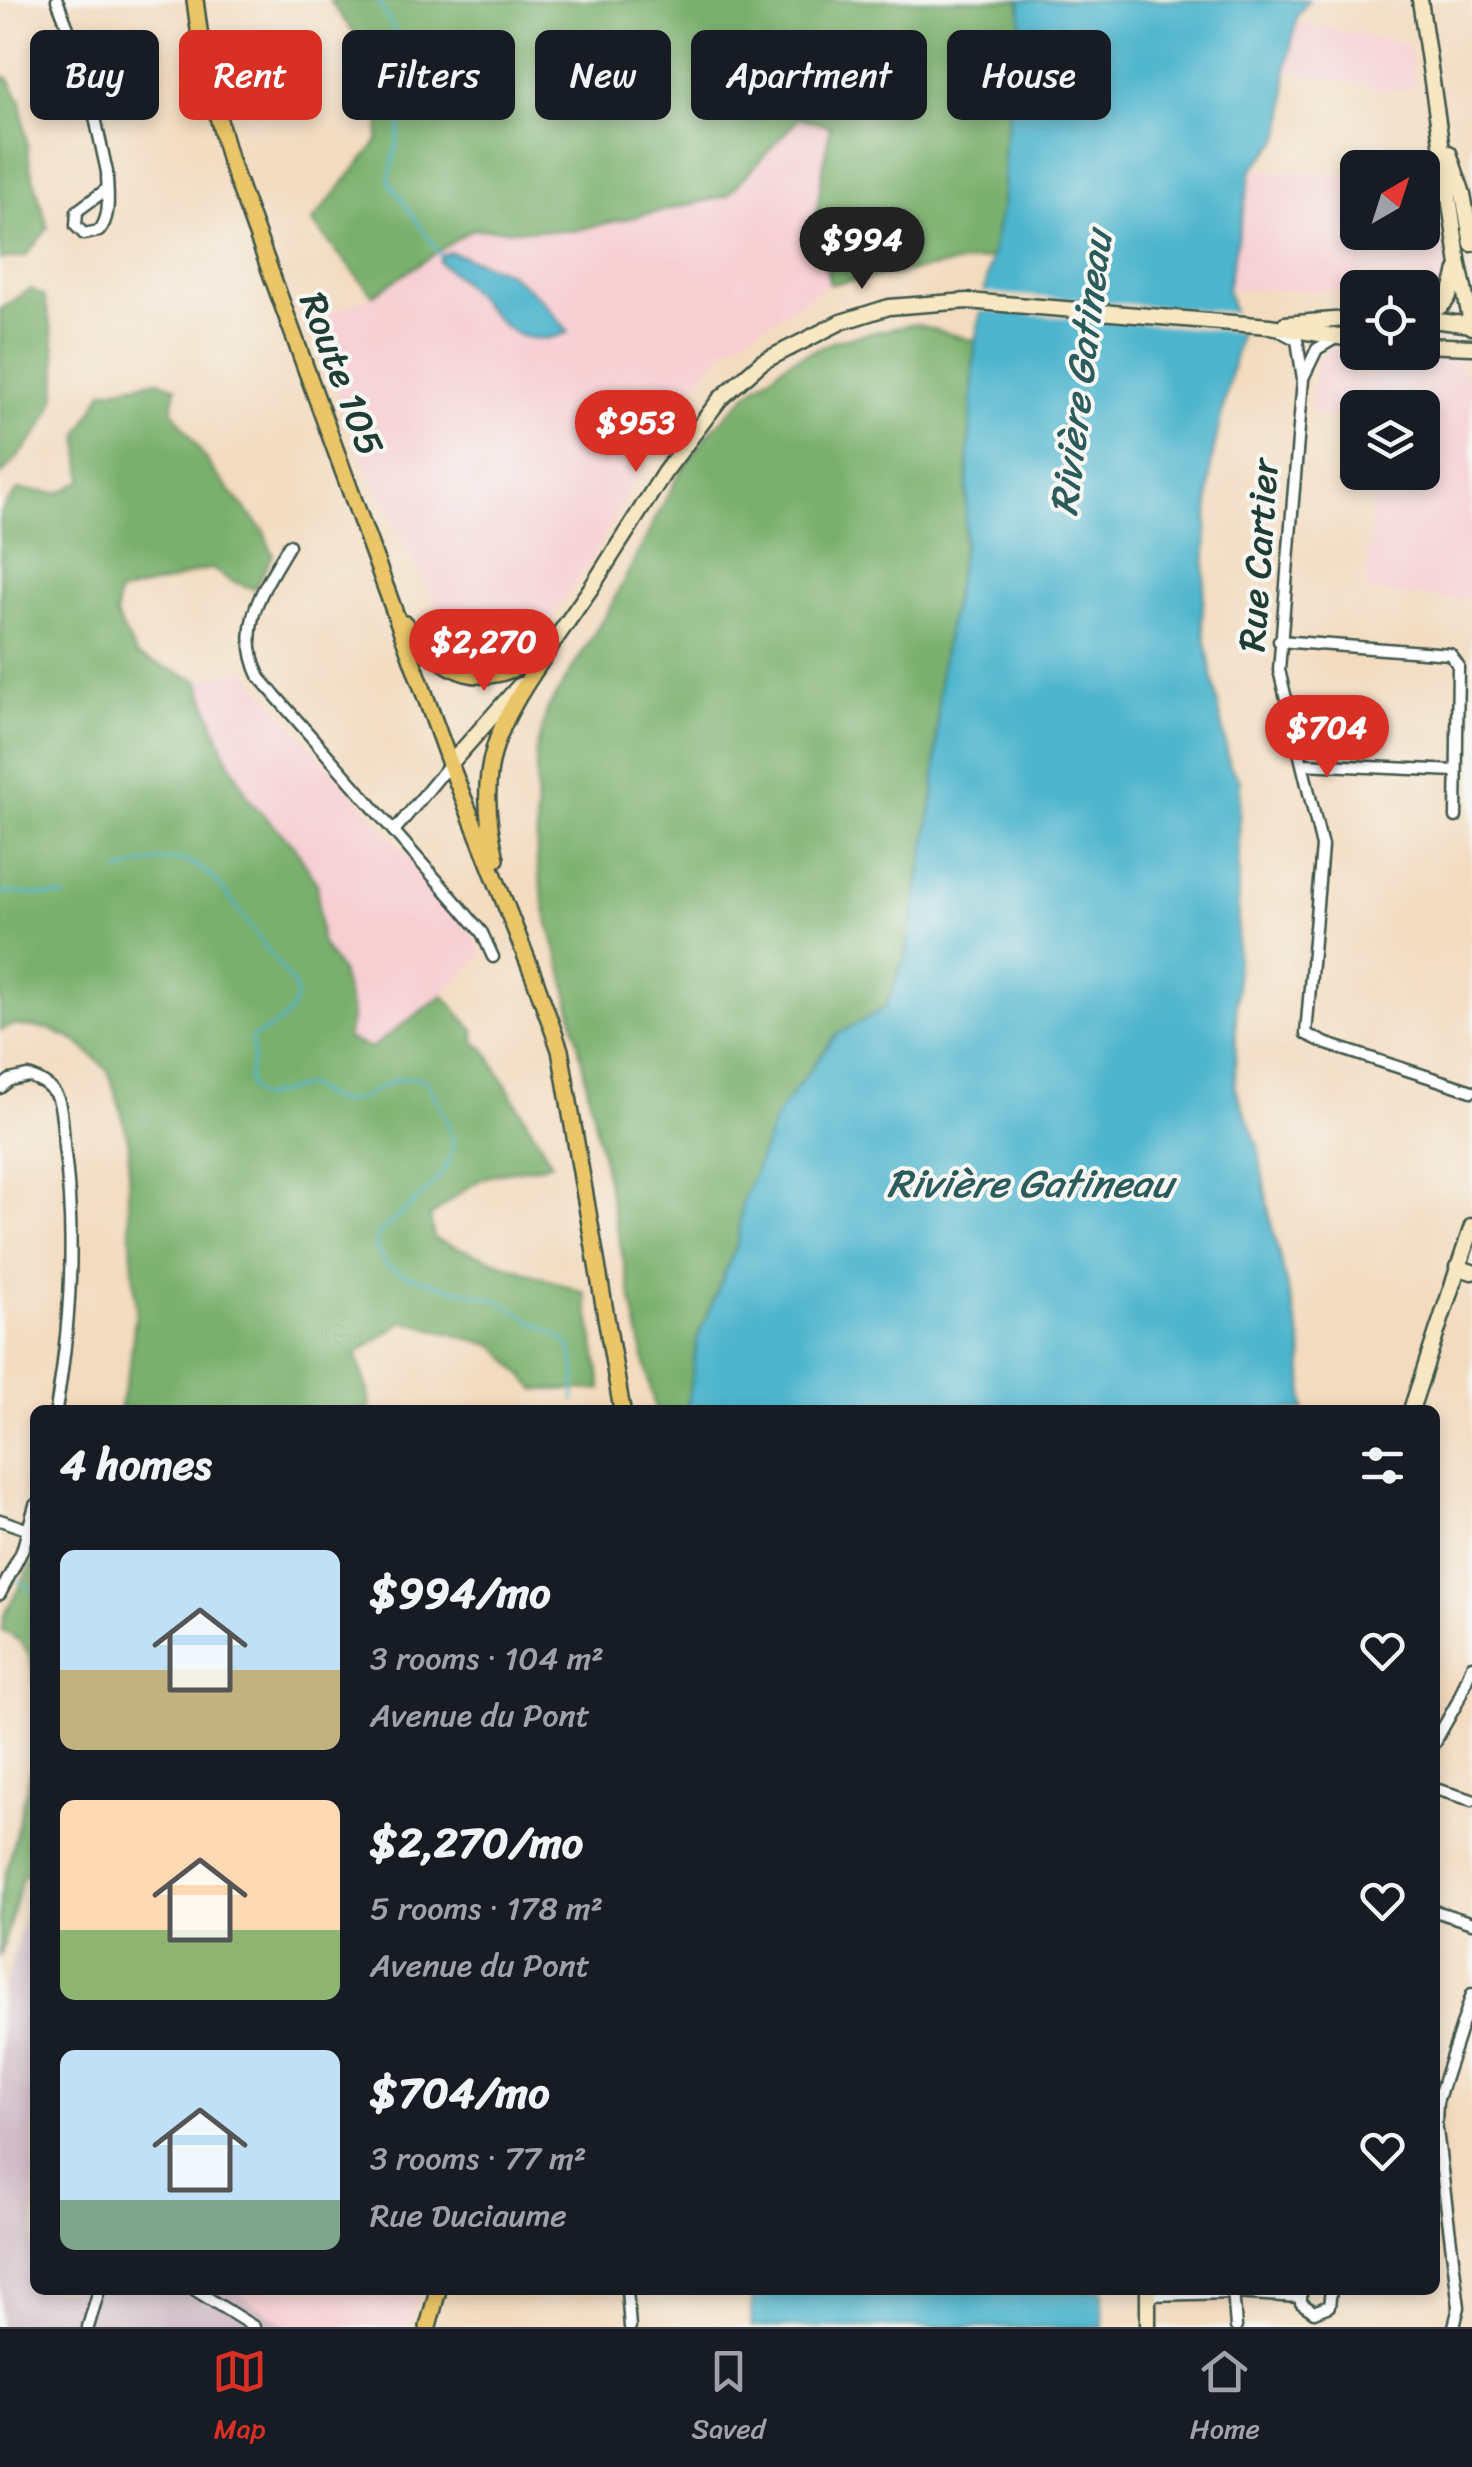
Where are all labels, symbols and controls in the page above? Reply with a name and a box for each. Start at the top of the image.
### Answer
chip: Buy [30,30,159,120]
chip: Rent [179,30,322,120]
chip: Filters [342,30,515,120]
chip: New [535,30,671,120]
chip: Apartment [691,30,927,120]
chip: House [947,30,1111,120]
north arrow [1340,150,1440,250]
map controls [1340,150,1440,490]
pin: $994 [803,207,921,292]
text: $994 [822,211,902,268]
water label: Rivière Gatineau [1028,222,1134,519]
button: locate [1340,270,1440,370]
street label: Route 105 [280,282,403,466]
pin: $953 [577,390,695,475]
button: layers [1340,390,1440,490]
text: $953 [597,394,675,451]
street label: Rue Cartier [1218,454,1299,654]
pin: $2,270 [403,609,565,694]
text: $2,270 [431,613,537,670]
pin: $704 [1268,695,1386,780]
text: $704 [1287,699,1367,756]
water label: Rivière Gatineau [887,1148,1178,1219]
text: 4 homes [60,1428,212,1502]
icon: filters [1355,1438,1410,1493]
text: $994/mo [370,1556,551,1630]
icon: home [140,1590,260,1710]
icon: heart [1355,1623,1410,1678]
text: 3 rooms · 104 m² [370,1630,604,1687]
text: Avenue du Pont [370,1687,590,1744]
text: $2,270/mo [370,1806,583,1880]
icon: home [140,1840,260,1960]
icon: heart [1355,1873,1410,1928]
text: 5 rooms · 178 m² [370,1880,603,1937]
text: Avenue du Pont [370,1937,590,1994]
text: $704/mo [370,2056,549,2130]
icon: home [140,2090,260,2210]
icon: heart [1355,2123,1410,2178]
text: 3 rooms · 77 m² [370,2130,586,2187]
text: Rue Duciaume [370,2187,567,2244]
tab: Map [212,2344,267,2453]
tab: Saved [692,2344,765,2453]
tab: Home [1190,2344,1260,2453]

